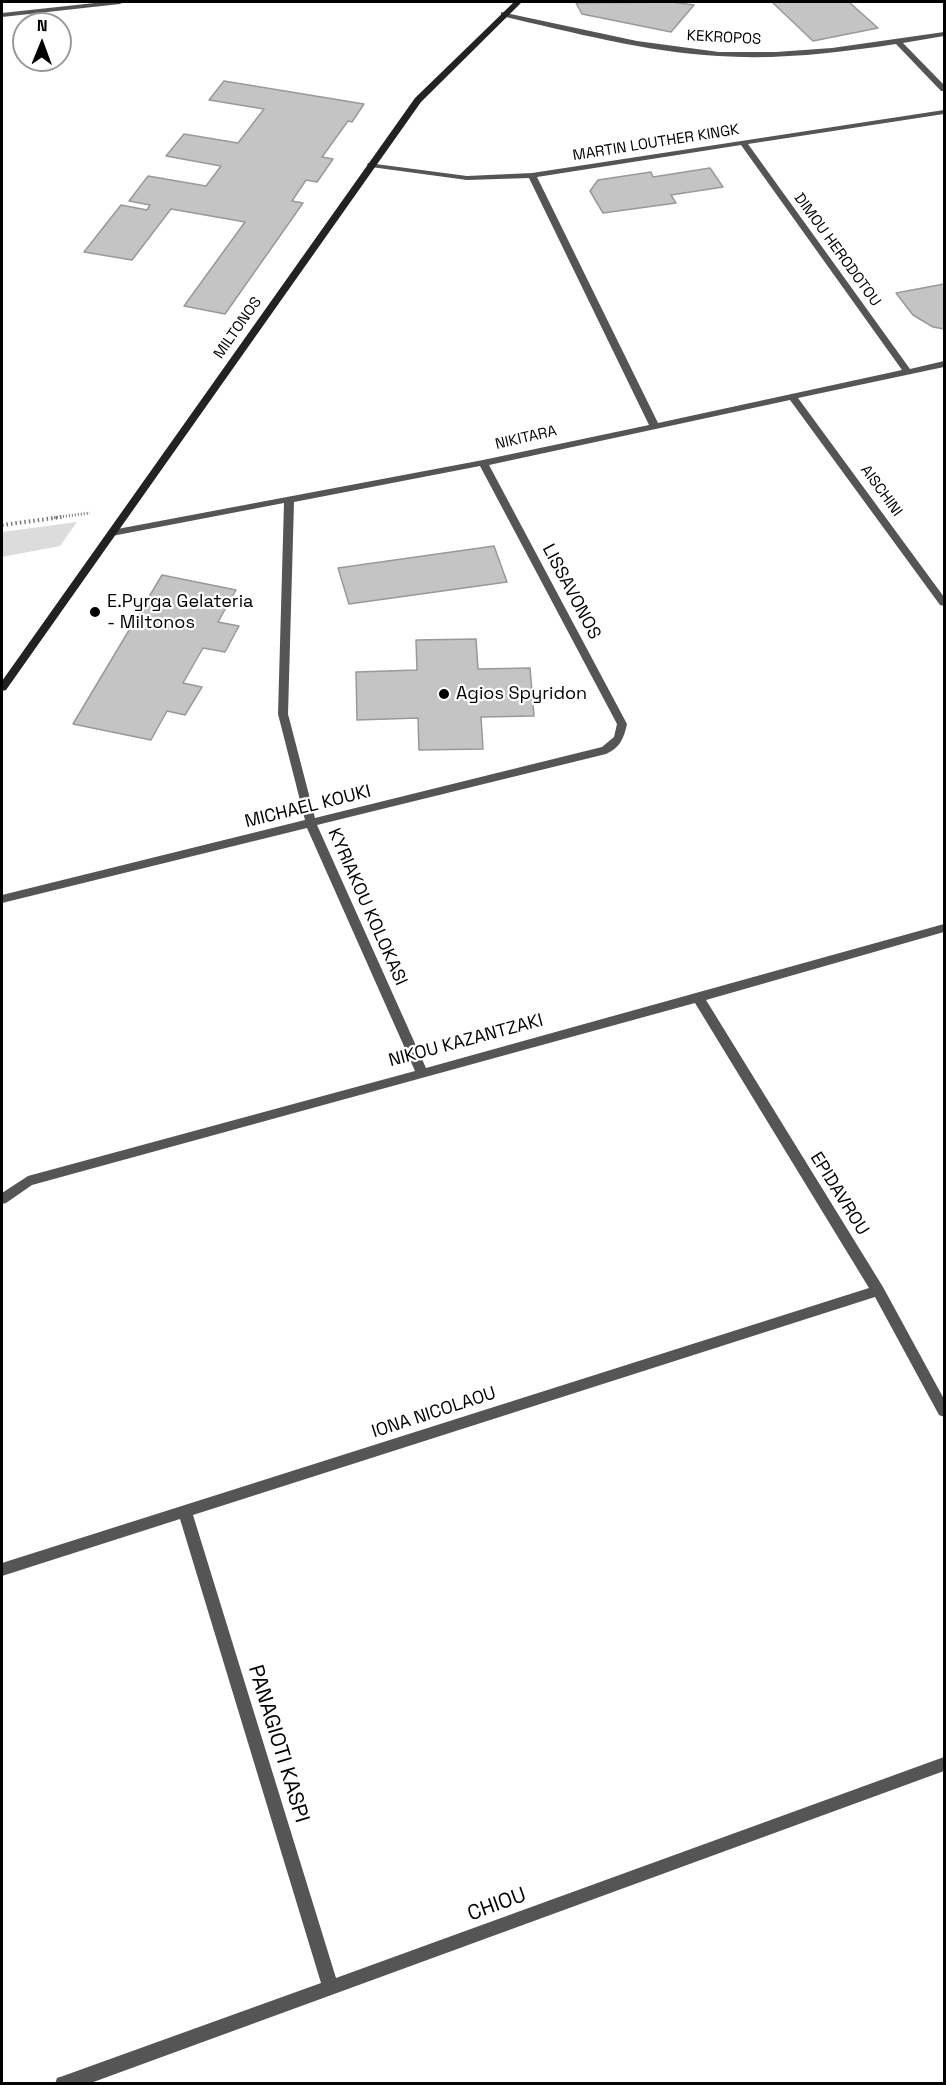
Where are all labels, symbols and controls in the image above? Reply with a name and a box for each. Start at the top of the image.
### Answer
north arrow [12,12,72,72]
text: N [37,15,48,36]
street label: KEKROPOS [686,27,762,49]
street label: MARTIN LOUTHER KINGK [572,121,740,165]
street label: DIMOU HERODOTOU [790,190,884,310]
street label: MILTONOS [210,294,266,362]
street label: NIKITARA [494,422,558,454]
street label: AISCHINI [856,462,906,520]
street label: LISSAVONOS [537,541,605,643]
place label: E.Pyrga Gelateria - Miltonos [107,591,253,634]
marker: E.Pyrga Gelateria - Miltonos [88,605,102,619]
place label: Agios Spyridon [456,683,587,705]
marker: Agios Spyridon [437,687,451,701]
street label: MICHAEL KOUKI [243,781,373,833]
street label: KYRIAKOU KOLOKASI [323,825,411,989]
street label: NIKOU KAZANTZAKI [386,1010,546,1072]
street label: EPIDAVROU [805,1148,873,1240]
street label: IONA NICOLAOU [369,1383,499,1443]
street label: PANAGIOTI KASPI [242,1662,314,1826]
street label: CHIOU [464,1883,530,1927]

